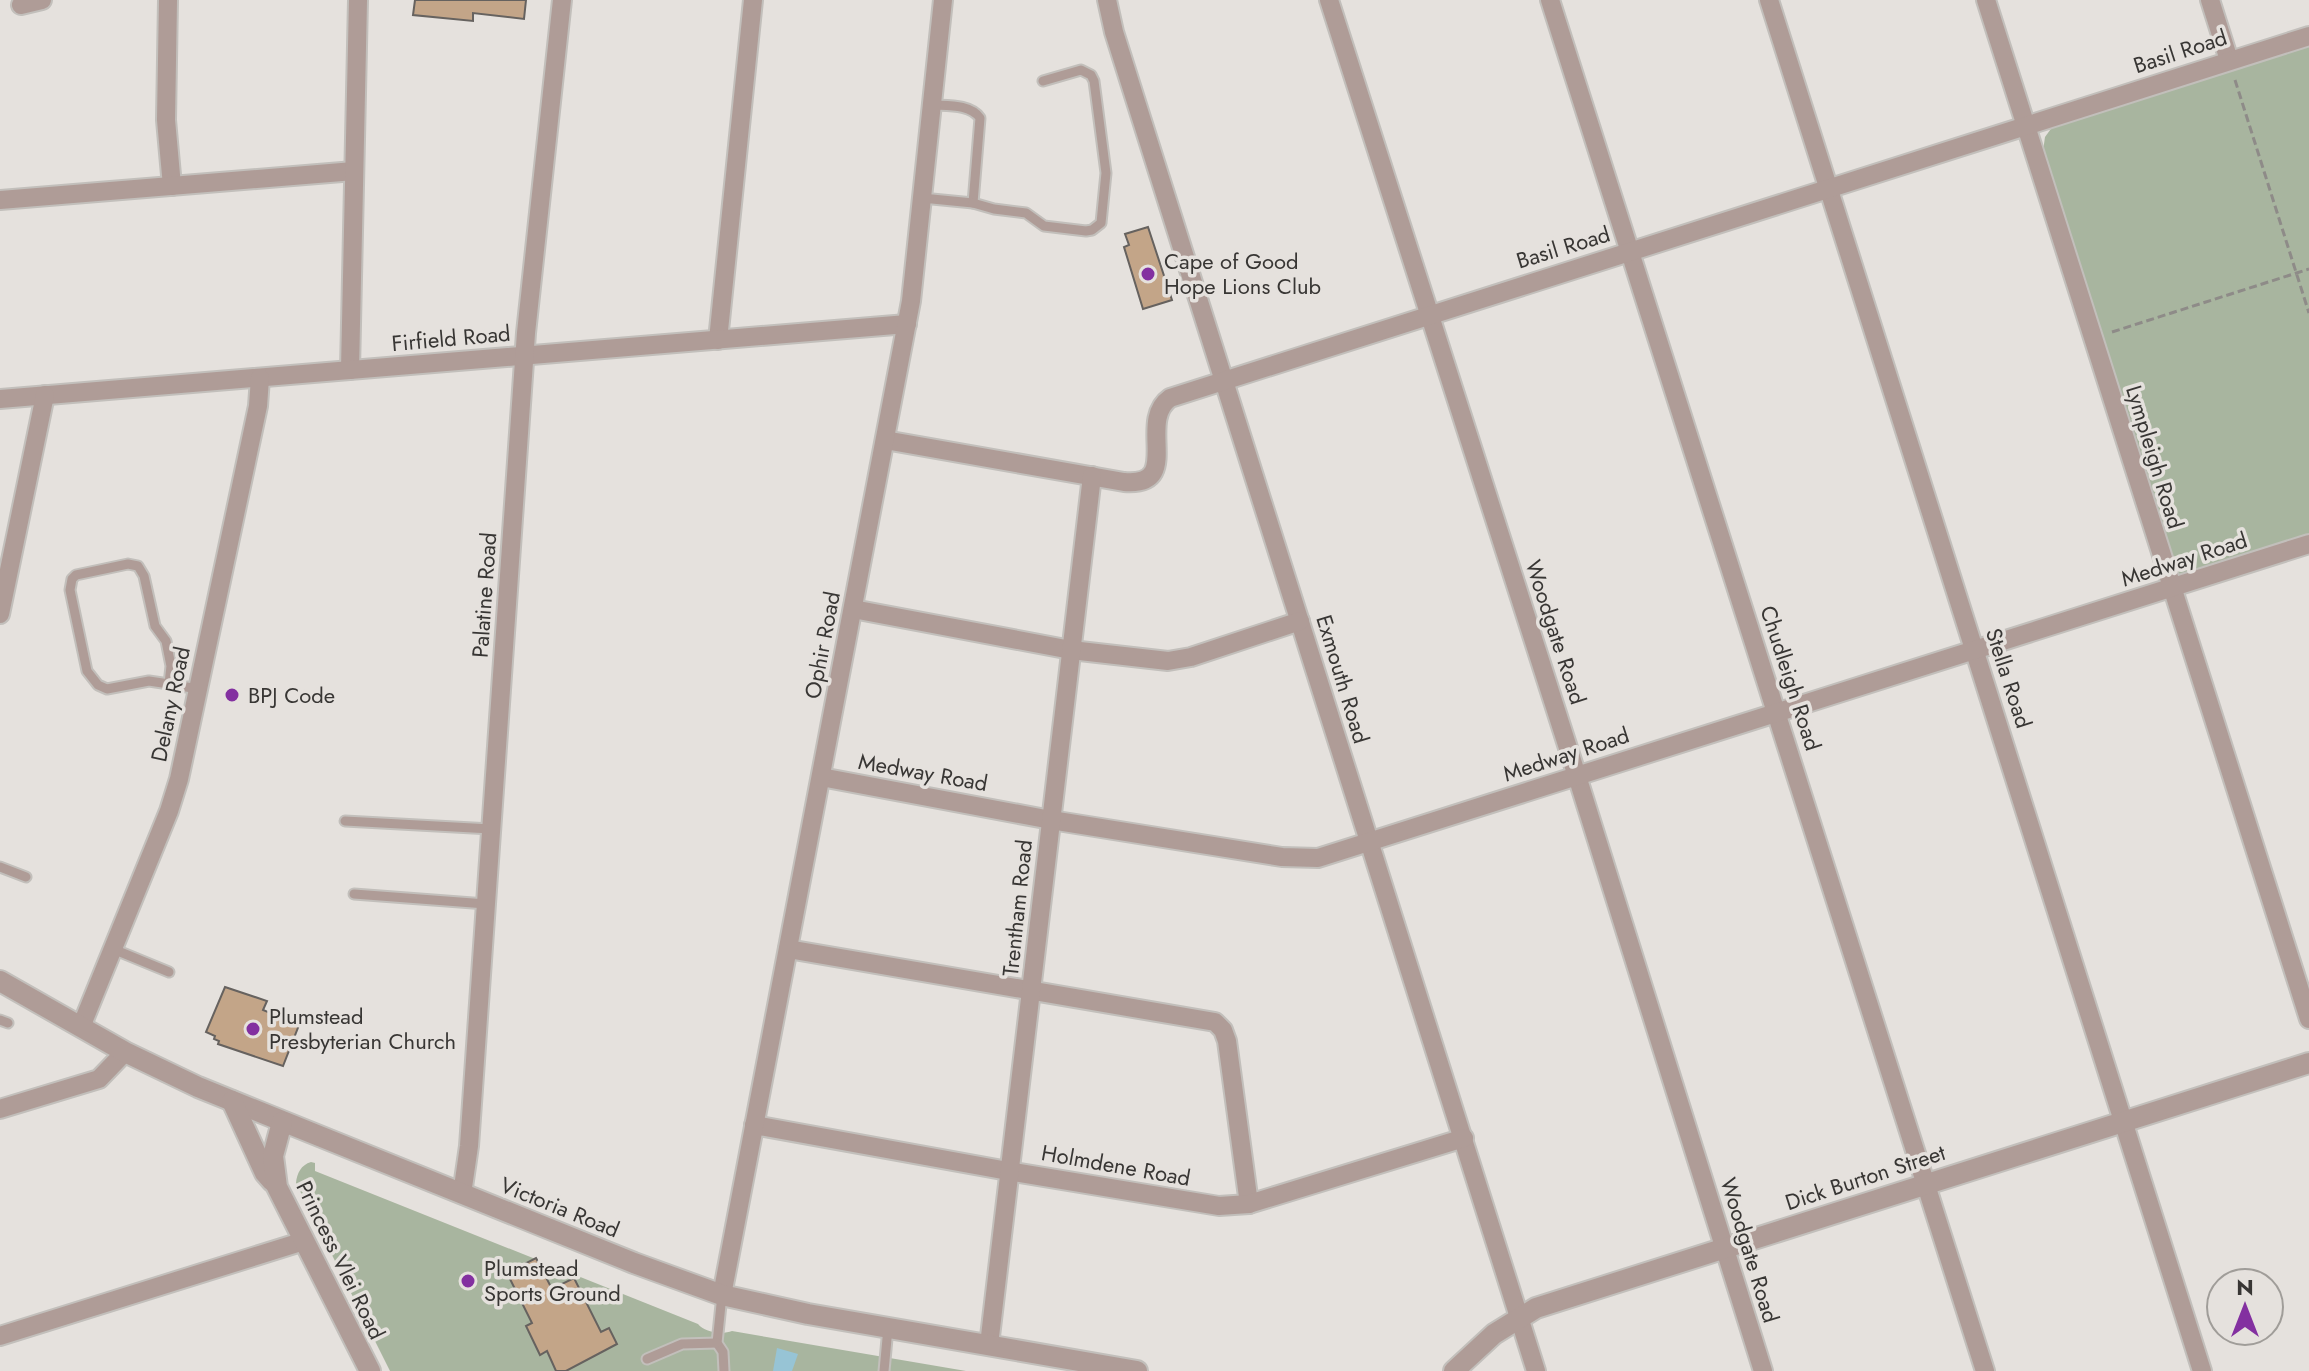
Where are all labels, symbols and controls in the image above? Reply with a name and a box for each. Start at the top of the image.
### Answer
street label: Basil Road [2129,21,2231,81]
street label: Basil Road [1512,218,1614,276]
place label: Cape of Good Hope Lions Club [1164,245,1321,302]
marker: Cape of Good Hope Lions Club [1139,265,1157,283]
street label: Firfield Road [390,317,512,359]
street label: Lympleigh Road [2118,381,2192,533]
street label: Medway Road [2117,524,2251,594]
street label: Palatine Road [464,531,504,659]
street label: Woodgate Road [1518,556,1594,708]
street label: Ophir Road [796,589,848,701]
street label: Chudleigh Road [1752,601,1830,755]
street label: Exmouth Road [1308,611,1378,747]
street label: Stella Road [1978,624,2040,732]
street label: Delany Road [142,643,198,765]
place label: BPJ Code [248,679,335,711]
marker: BPJ Code [223,686,241,704]
street label: Medway Road [1499,719,1633,789]
street label: Medway Road [856,745,990,799]
street label: Trentham Road [994,838,1040,978]
place label: Plumstead Presbyterian Church [269,1000,456,1057]
marker: Plumstead Presbyterian Church [244,1020,262,1038]
street label: Holmdene Road [1039,1136,1193,1194]
street label: Dick Burton Street [1781,1136,1950,1218]
street label: Victoria Road [496,1169,624,1245]
street label: Woodgate Road [1713,1173,1787,1327]
street label: Princess Vlei Road [289,1175,393,1345]
place label: Plumstead Sports Ground [484,1252,621,1309]
north arrow [2205,1267,2285,1347]
text: N [2236,1271,2254,1303]
marker: Plumstead Sports Ground [459,1272,477,1290]

